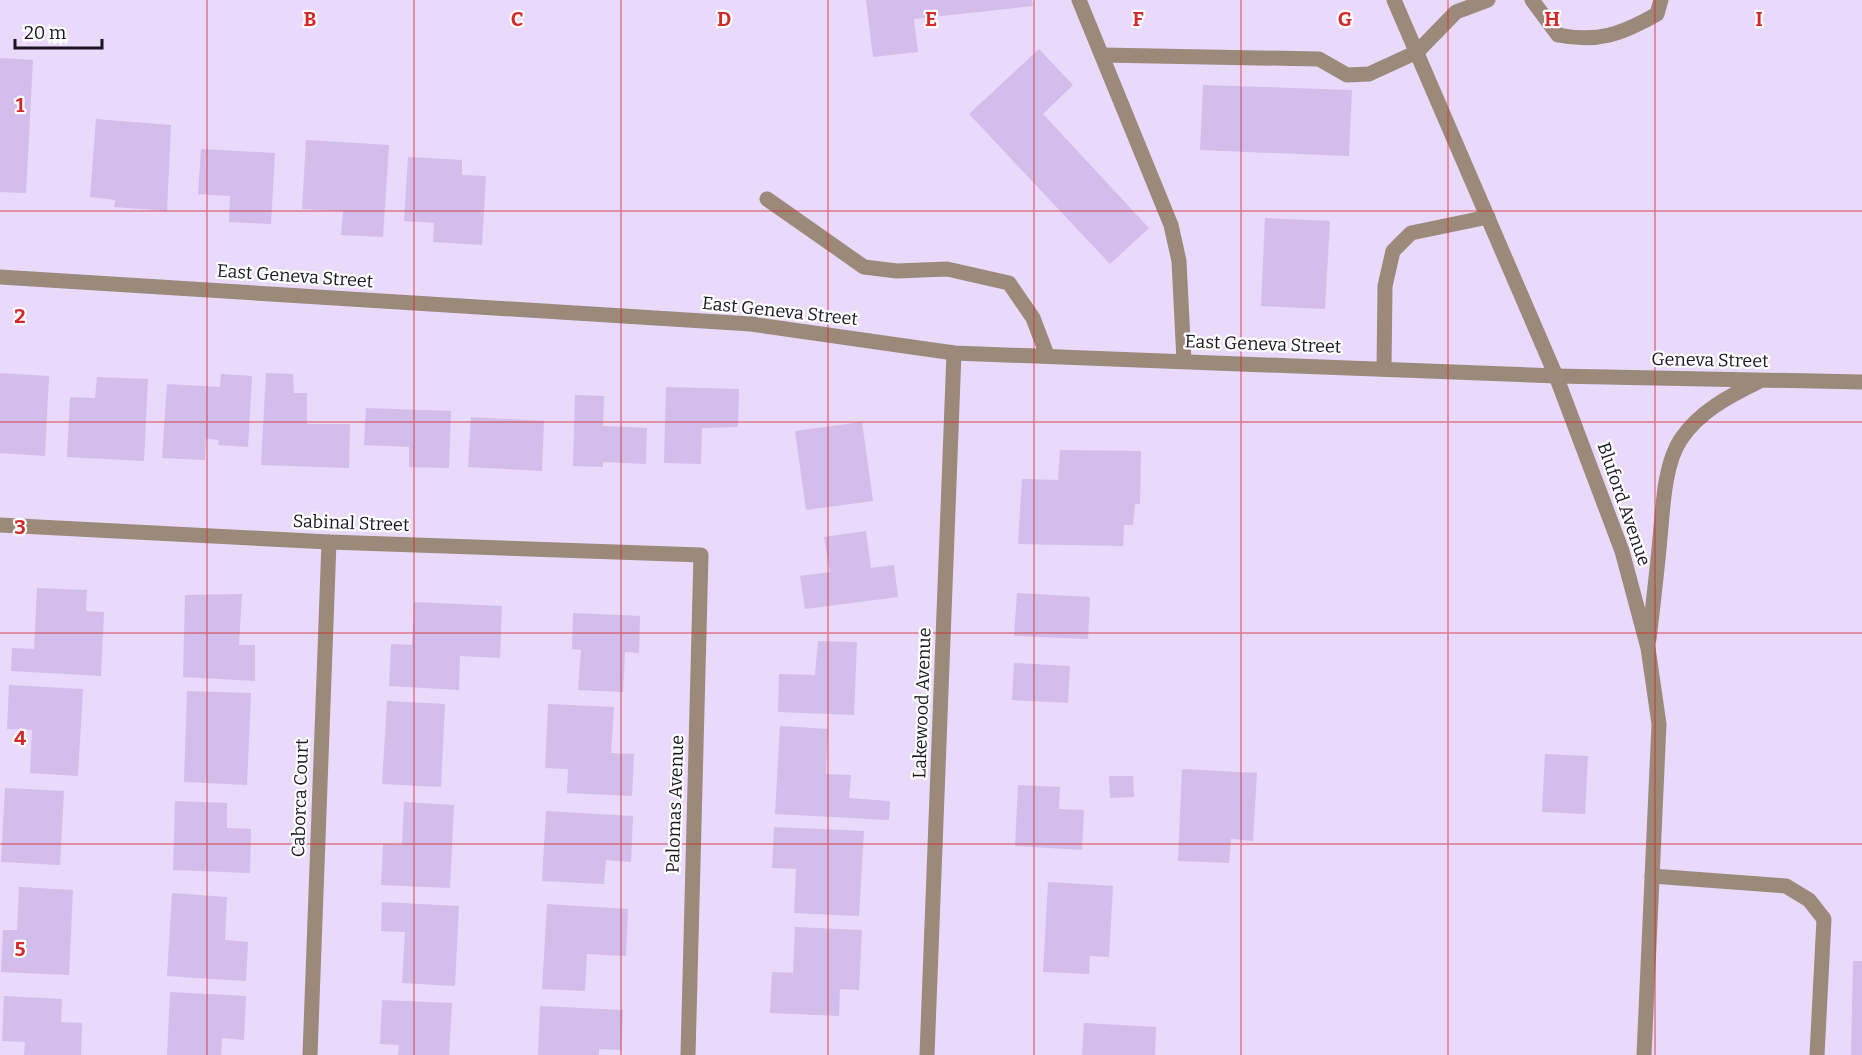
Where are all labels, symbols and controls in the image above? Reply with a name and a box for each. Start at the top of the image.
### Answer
text: B [304,7,317,31]
text: C [511,7,523,31]
text: D [717,7,731,31]
text: E [925,7,937,31]
text: F [1132,7,1144,31]
text: G [1338,7,1352,31]
text: H [1544,7,1560,31]
text: I [1755,7,1763,31]
scale bar [15,12,102,50]
text: 20 m [24,22,66,44]
text: 1 [16,93,25,117]
street label: East Geneva Street [216,260,374,292]
street label: East Geneva Street [701,292,860,330]
text: 2 [14,304,26,328]
street label: East Geneva Street [1184,330,1342,358]
street label: Geneva Street [1651,348,1769,372]
street label: Bluford Avenue [1593,439,1655,569]
street label: Sabinal Street [292,510,410,536]
text: 3 [14,515,26,539]
street label: Lakewood Avenue [908,627,936,779]
text: 4 [14,726,26,750]
street label: Palomas Avenue [662,735,688,873]
street label: Caborca Court [287,738,313,858]
text: 5 [15,937,26,961]

